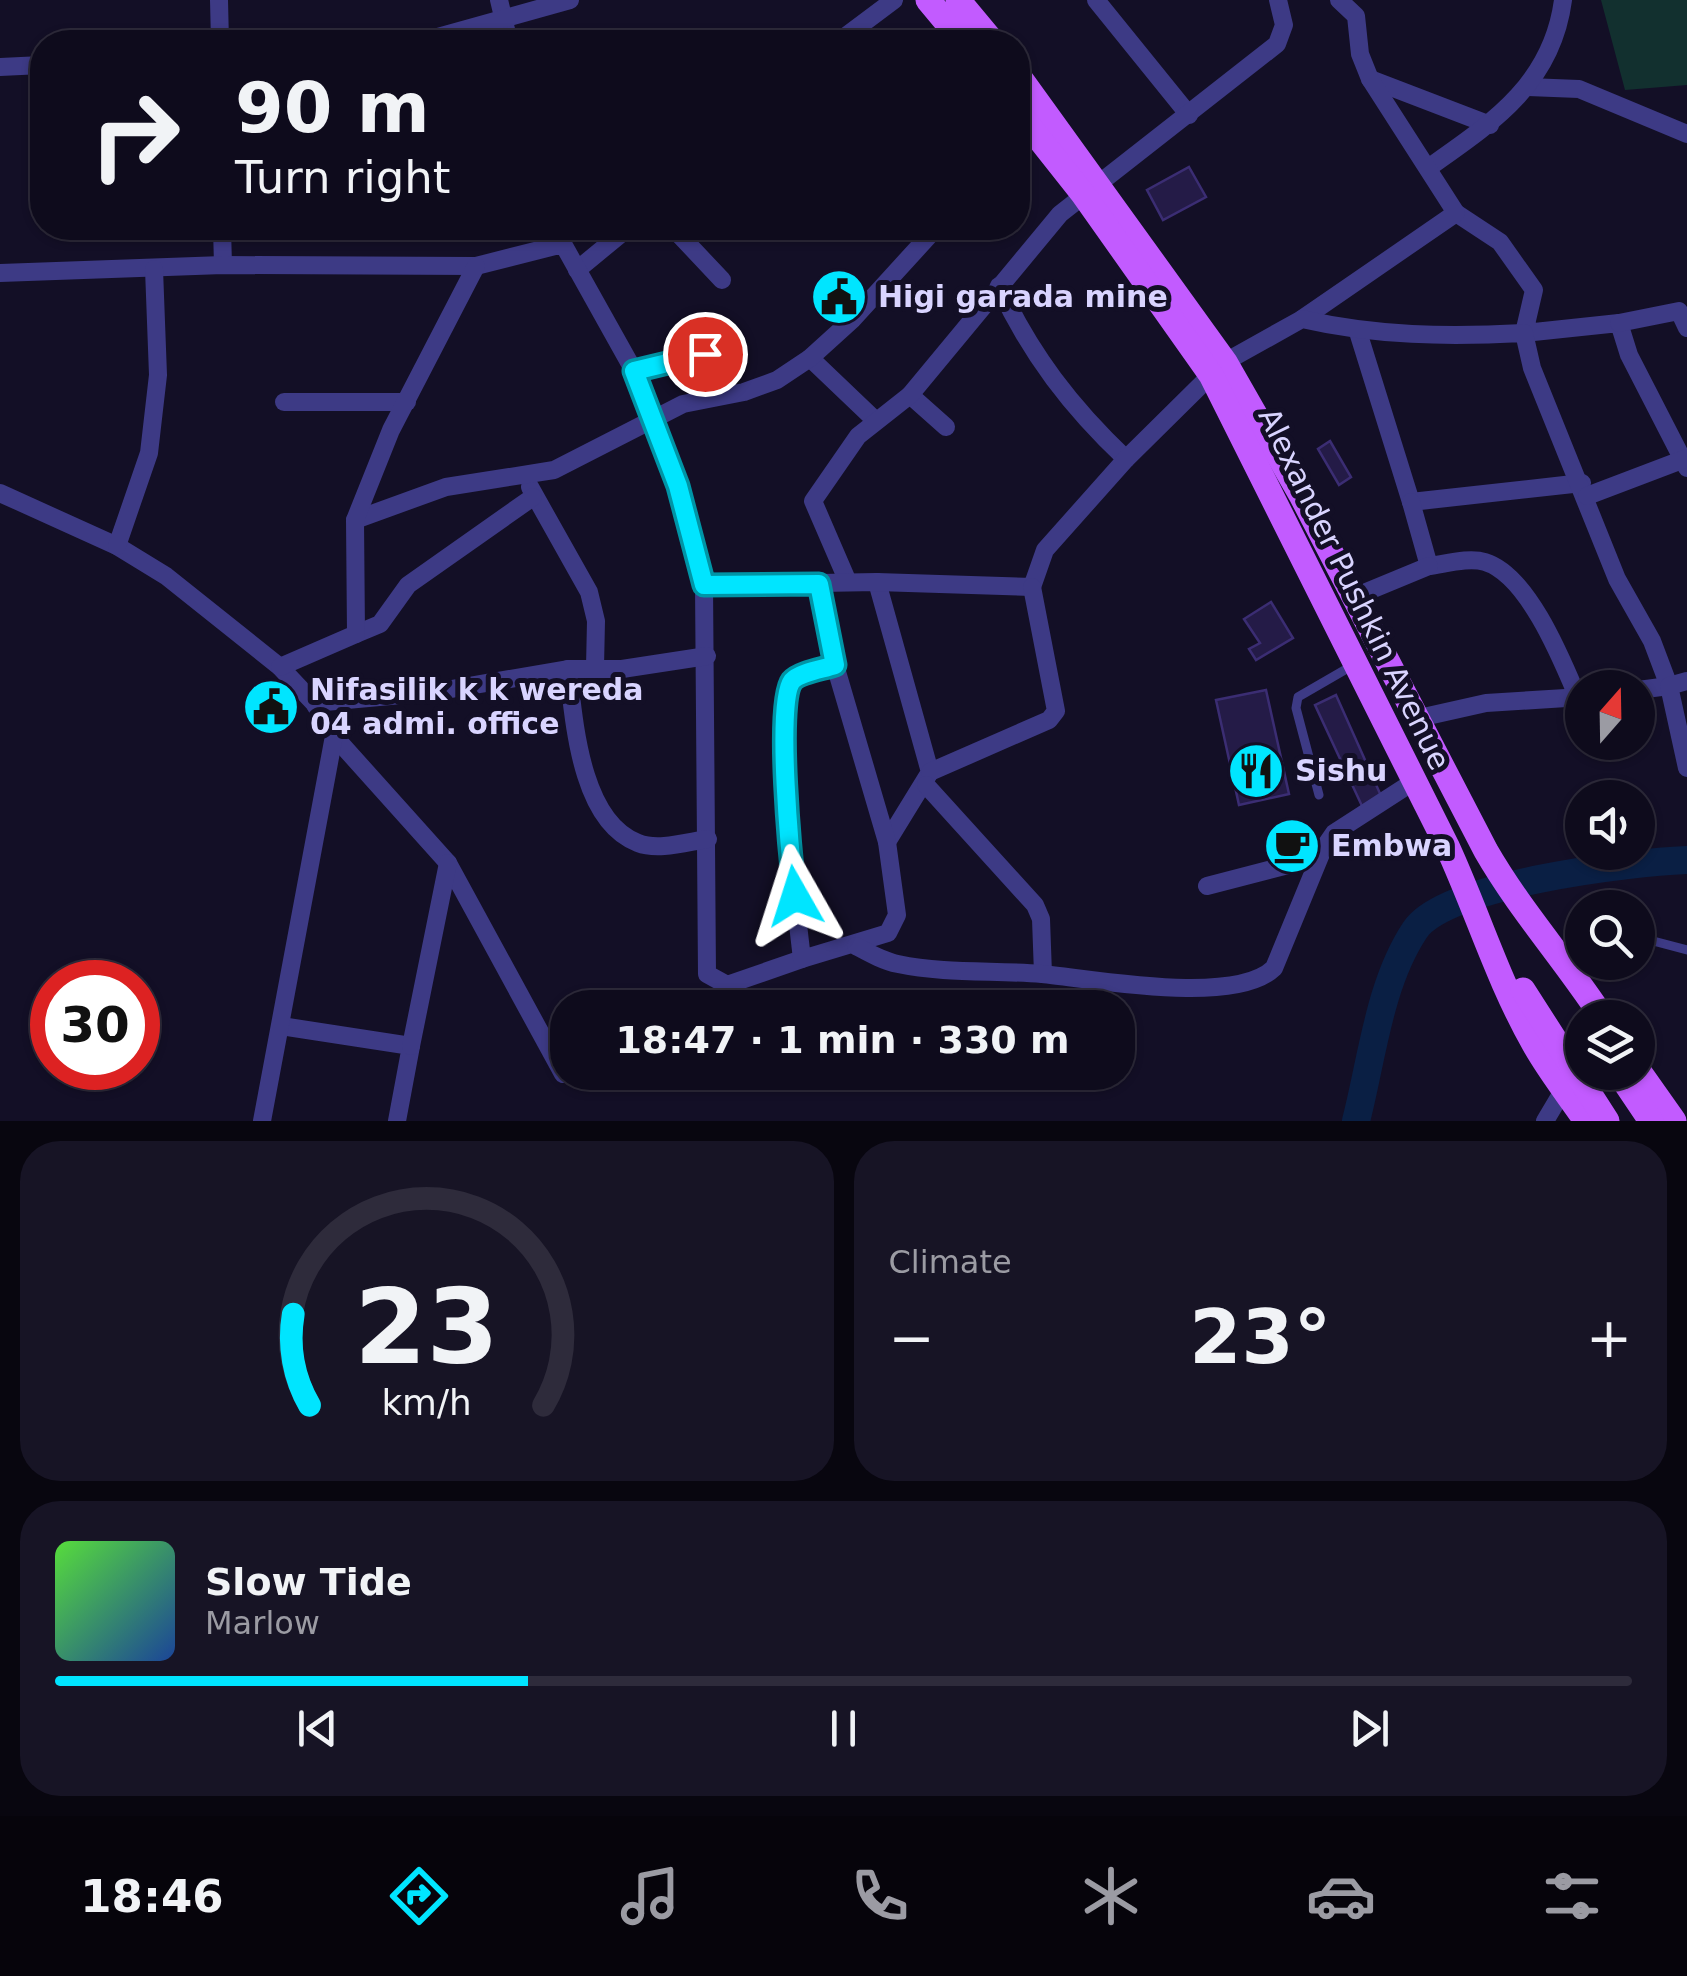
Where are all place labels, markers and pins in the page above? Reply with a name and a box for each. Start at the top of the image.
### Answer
public building icon: Higi garada mine [809,267,869,327]
place label: Higi garada mine [878,279,1168,314]
pin [663,312,748,397]
place label: Nifasilik k k wereda 04 admi. office [310,672,644,741]
public building icon: Nifasilik k k wereda 04 admi. office [241,677,301,737]
restaurant icon: Sishu [1226,741,1286,801]
place label: Sishu [1295,753,1387,788]
cafe icon: Embwa [1262,816,1322,876]
place label: Embwa [1331,828,1452,863]

